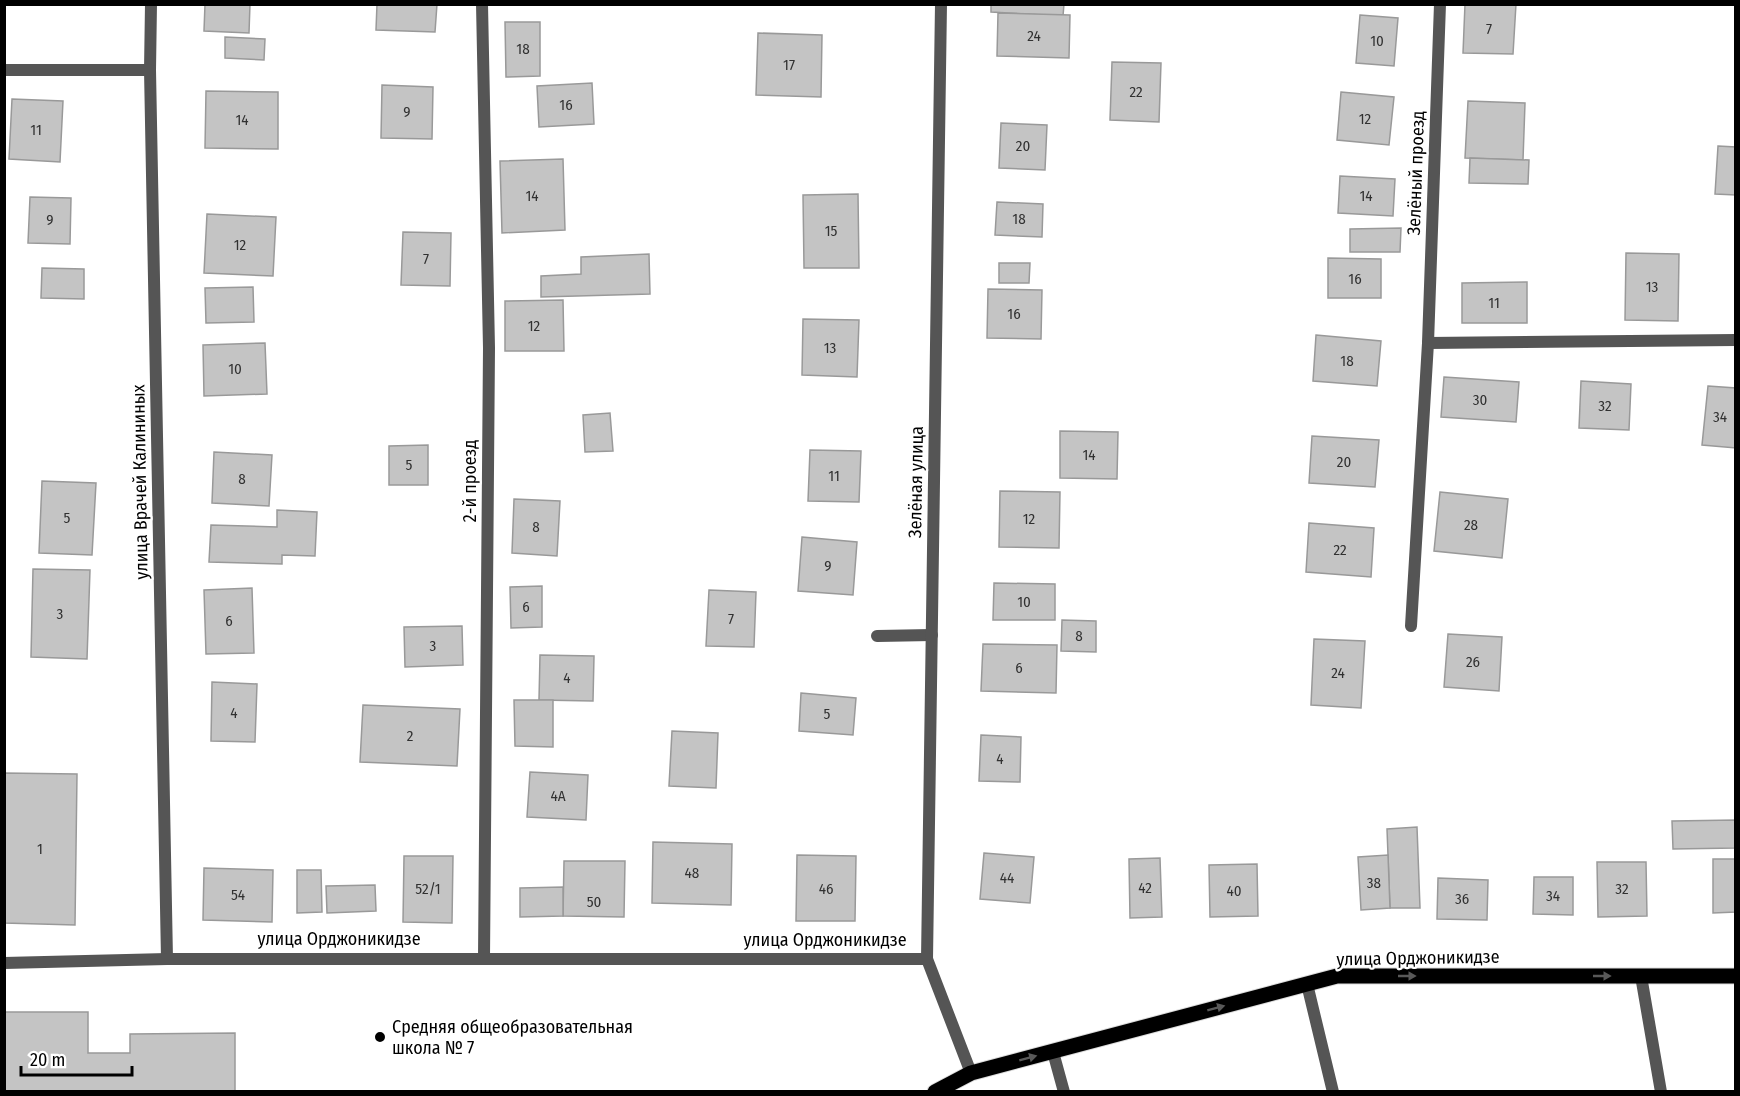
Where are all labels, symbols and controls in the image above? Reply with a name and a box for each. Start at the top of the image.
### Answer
house number: 7 [1486,20,1492,38]
house number: 24 [1027,27,1041,45]
house number: 10 [1370,32,1384,50]
house number: 18 [516,40,530,58]
house number: 17 [783,56,795,74]
house number: 22 [1129,83,1143,101]
house number: 16 [559,96,573,114]
house number: 9 [403,103,411,121]
house number: 12 [1359,110,1372,128]
street label: Зелёный проезд [1403,110,1429,236]
house number: 14 [235,111,249,129]
house number: 11 [30,121,42,139]
house number: 20 [1016,137,1030,155]
house number: 14 [525,187,539,205]
house number: 14 [1359,187,1373,205]
house number: 18 [1012,210,1026,228]
house number: 9 [46,211,54,229]
house number: 15 [825,222,837,240]
house number: 12 [234,236,247,254]
house number: 7 [423,250,429,268]
house number: 16 [1348,270,1362,288]
house number: 13 [1646,278,1659,296]
house number: 11 [1488,294,1500,312]
house number: 16 [1007,305,1021,323]
house number: 12 [528,317,541,335]
house number: 13 [824,339,837,357]
house number: 18 [1340,352,1354,370]
house number: 10 [228,360,242,378]
street label: улица Врачей Калининых [127,384,153,580]
house number: 30 [1473,391,1487,409]
house number: 32 [1598,397,1612,415]
house number: 34 [1713,408,1727,426]
street label: Зелёная улица [904,426,928,538]
street label: 2-й проезд [459,440,481,522]
house number: 14 [1082,446,1096,464]
house number: 20 [1337,453,1351,471]
house number: 5 [406,456,413,474]
house number: 11 [828,467,840,485]
house number: 8 [238,470,246,488]
house number: 5 [64,509,71,527]
house number: 12 [1023,510,1036,528]
house number: 28 [1464,516,1478,534]
house number: 8 [532,518,540,536]
house number: 22 [1333,541,1347,559]
house number: 9 [824,557,832,575]
house number: 10 [1017,593,1031,611]
house number: 6 [522,598,530,616]
house number: 3 [57,605,64,623]
house number: 7 [728,610,734,628]
house number: 6 [225,612,233,630]
house number: 8 [1075,627,1083,645]
house number: 3 [430,637,437,655]
house number: 26 [1466,653,1480,671]
house number: 6 [1015,659,1023,677]
house number: 24 [1331,664,1345,682]
house number: 4 [563,669,571,687]
house number: 4 [230,704,238,722]
house number: 5 [824,705,831,723]
house number: 2 [407,727,414,745]
house number: 4 [996,750,1004,768]
house number: 4А [550,787,566,805]
house number: 1 [37,840,43,858]
house number: 48 [685,864,699,882]
house number: 44 [1000,869,1014,887]
house number: 38 [1367,874,1381,892]
house number: 42 [1138,879,1152,897]
house number: 52/1 [415,880,441,898]
house number: 46 [819,880,833,898]
house number: 32 [1615,880,1629,898]
house number: 40 [1226,882,1242,900]
house number: 54 [231,886,245,904]
house number: 34 [1546,887,1560,905]
house number: 36 [1455,890,1469,908]
house number: 50 [587,893,601,911]
street label: улица Орджоникидзе [257,928,421,950]
street label: улица Орджоникидзе [743,929,907,951]
street label: улица Орджоникидзе [1336,946,1500,970]
one-way arrow [1397,971,1416,981]
one-way arrow [1592,971,1611,981]
one-way arrow [1207,1003,1225,1013]
place label: Средняя общеобразовательная школа № 7 [392,1016,633,1059]
marker: Средняя общеобразовательная школа № 7 [373,1030,387,1044]
scale bar [21,1039,132,1077]
text: 20 m [30,1049,65,1071]
one-way arrow [1018,1053,1037,1063]

